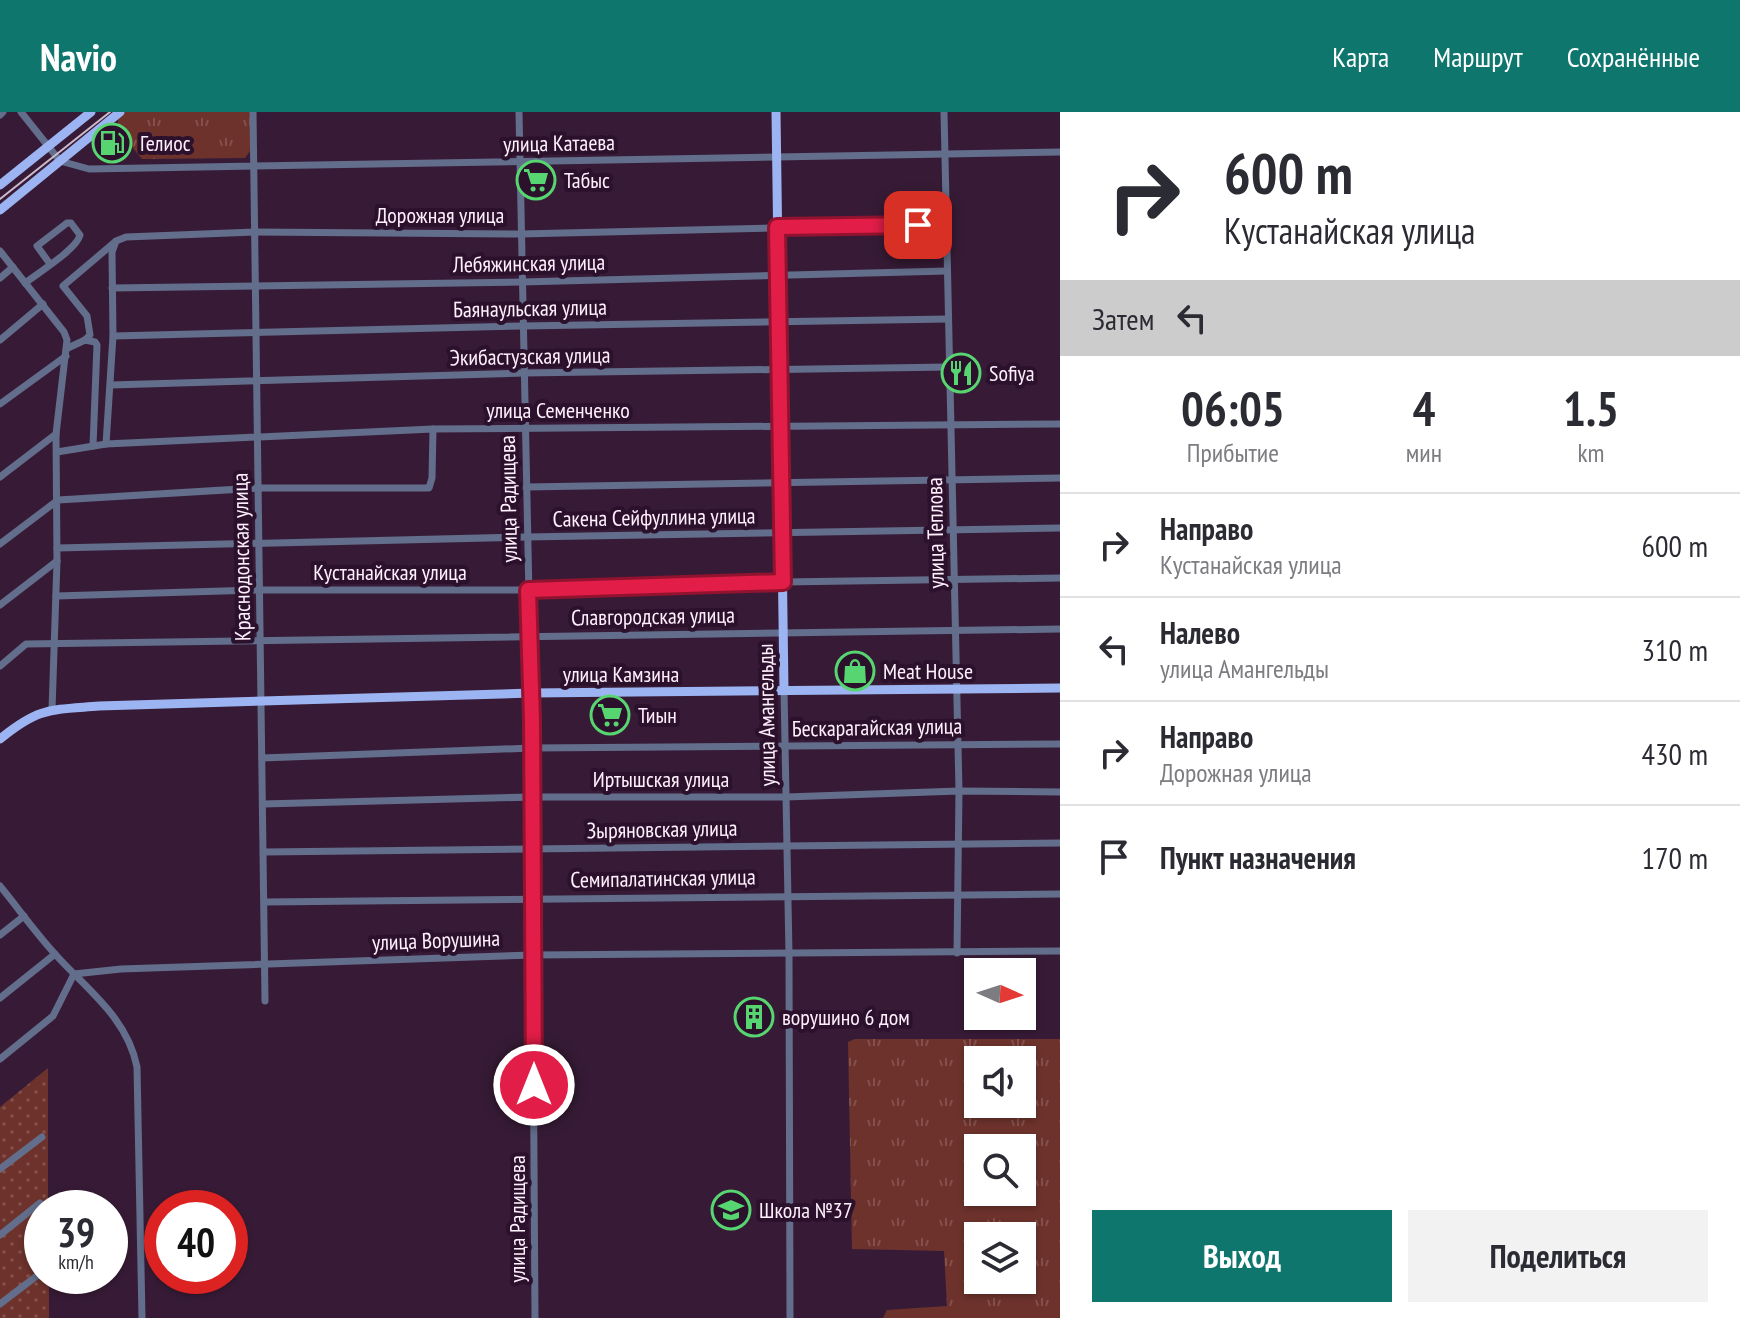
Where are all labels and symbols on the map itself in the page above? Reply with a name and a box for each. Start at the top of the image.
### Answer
fuel station icon: Гелиос [91,122,133,164]
street label: улица Катаева [503,128,615,158]
place label: Гелиос [140,129,191,157]
supermarket icon: Табыс [515,159,557,201]
place label: Табыс [564,166,610,194]
pin [884,191,952,259]
street label: Дорожная улица [376,201,504,229]
street label: Лебяжинская улица [452,248,605,278]
street label: Баянаульская улица [453,293,607,323]
street label: Экибастузская улица [449,341,611,371]
restaurant icon: Sofiya [940,352,982,394]
place label: Sofiya [989,359,1035,387]
street label: улица Семенченко [486,396,630,424]
street label: улица Радищева [493,435,523,563]
street label: Краснодонская улица [226,473,256,641]
street label: улица Теплова [920,477,950,589]
street label: Сакена Сейфуллина улица [552,501,756,533]
street label: Кустанайская улица [313,558,467,586]
street label: Славгородская улица [571,601,735,631]
street label: улица Амангельды [751,643,781,787]
shop icon: Meat House [834,650,876,692]
place label: Meat House [883,657,973,685]
street label: улица Камзина [563,660,679,688]
supermarket icon: Тиын [589,694,631,736]
place label: Тиын [638,701,677,729]
street label: Бескарагайская улица [792,712,962,742]
street label: Иртышская улица [593,765,729,793]
street label: Зыряновская улица [586,814,738,844]
street label: Семипалатинская улица [570,862,756,894]
street label: улица Ворушина [371,924,501,956]
north arrow [964,958,1036,1030]
building icon: ворушино 6 дом [733,996,775,1038]
place label: ворушино 6 дом [782,1003,910,1031]
position arrow [492,1043,576,1127]
street label: улица Радищева [503,1155,531,1283]
school or university icon: Школа №37 [710,1189,752,1231]
speed limit sign: 40 [144,1190,248,1294]
place label: Школа №37 [759,1196,853,1224]

